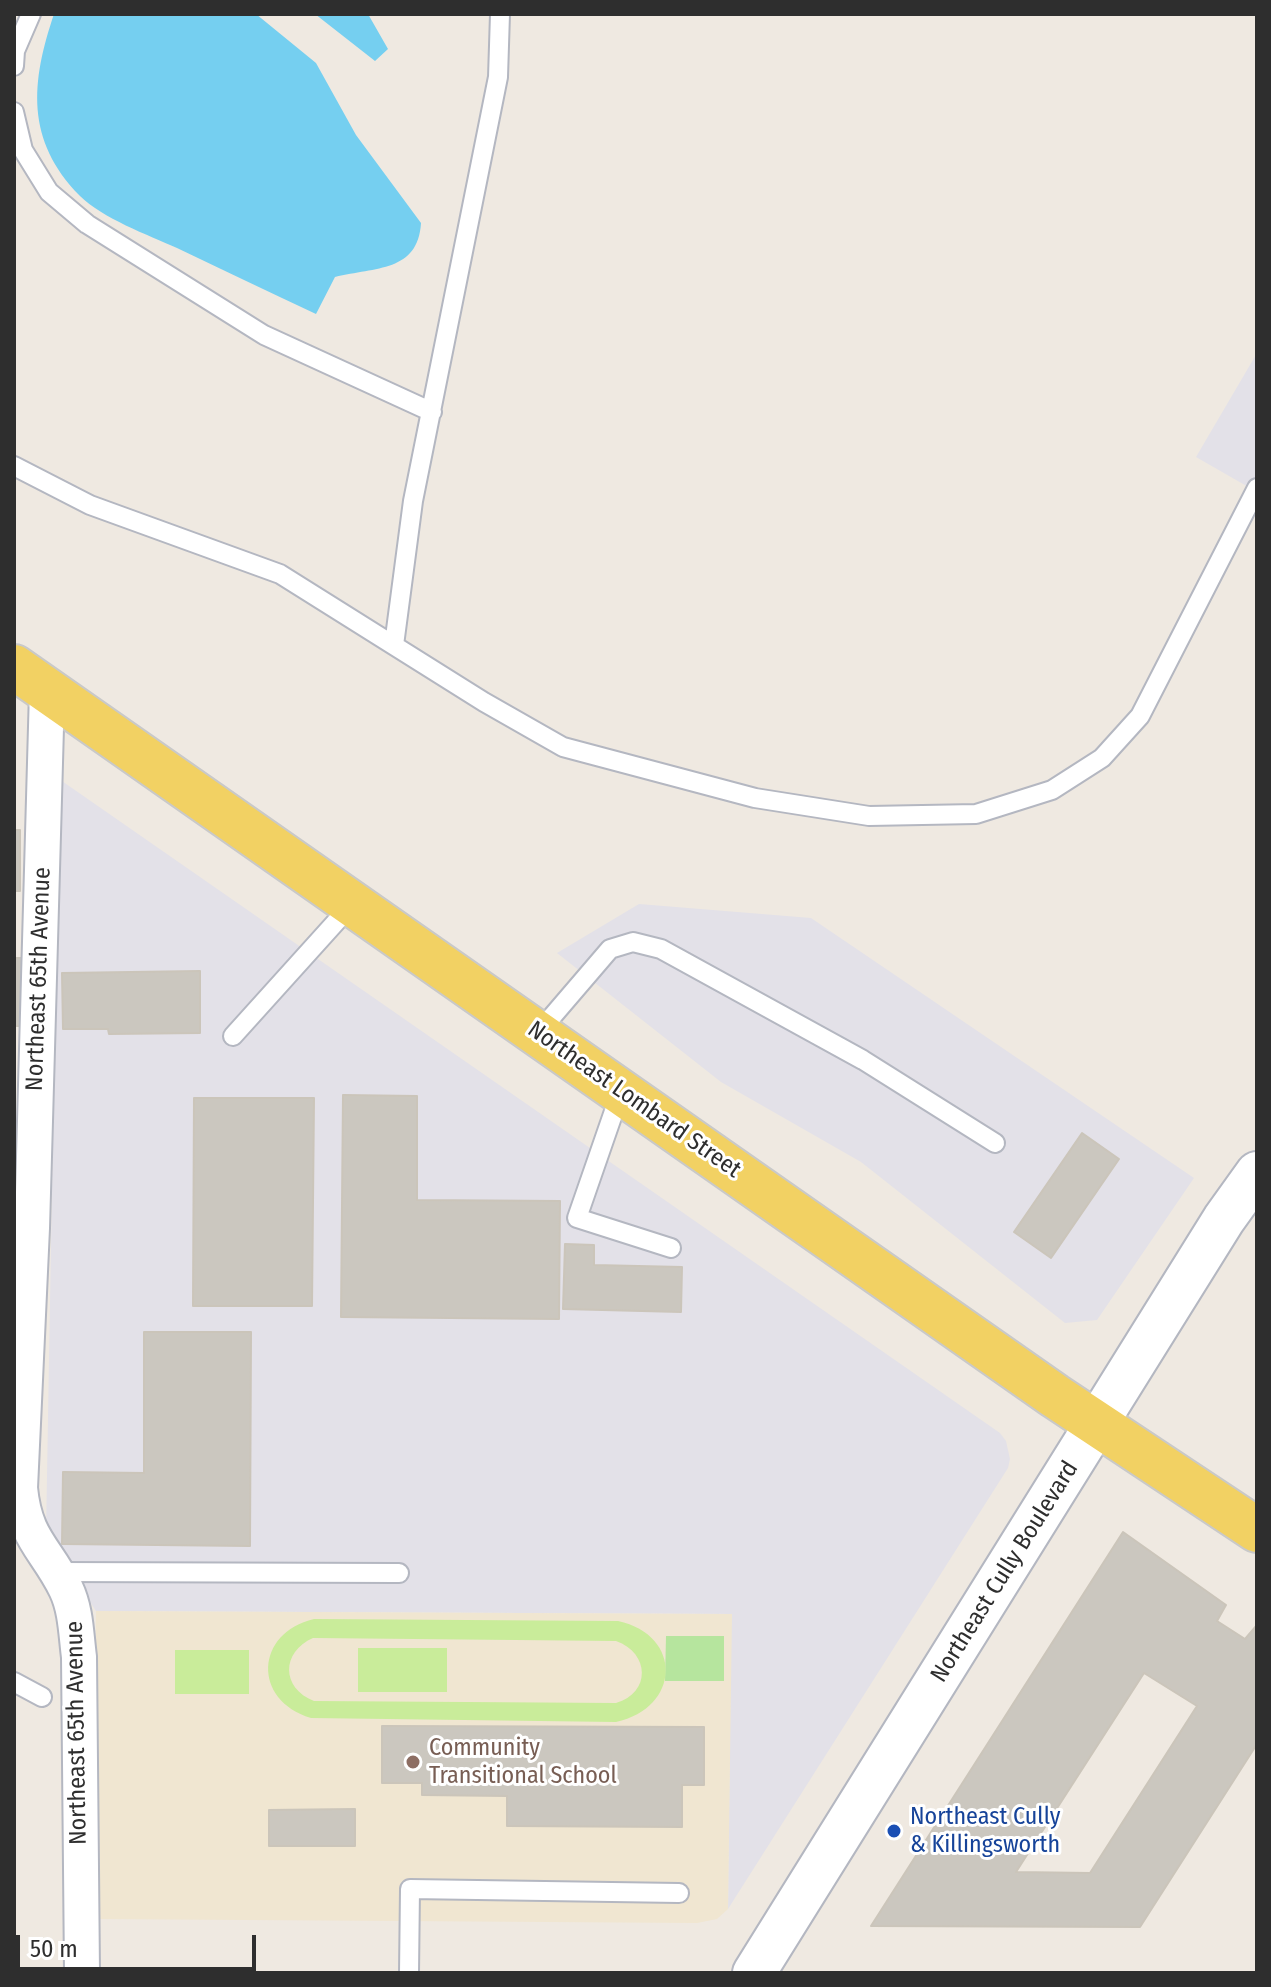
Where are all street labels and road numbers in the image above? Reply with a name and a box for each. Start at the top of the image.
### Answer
street label: Northeast 65th Avenue [21,867,57,1091]
street label: Northeast Lombard Street [522,1015,746,1185]
street label: Northeast Cully Boulevard [925,1456,1085,1688]
street label: Northeast 65th Avenue [61,1621,93,1845]

